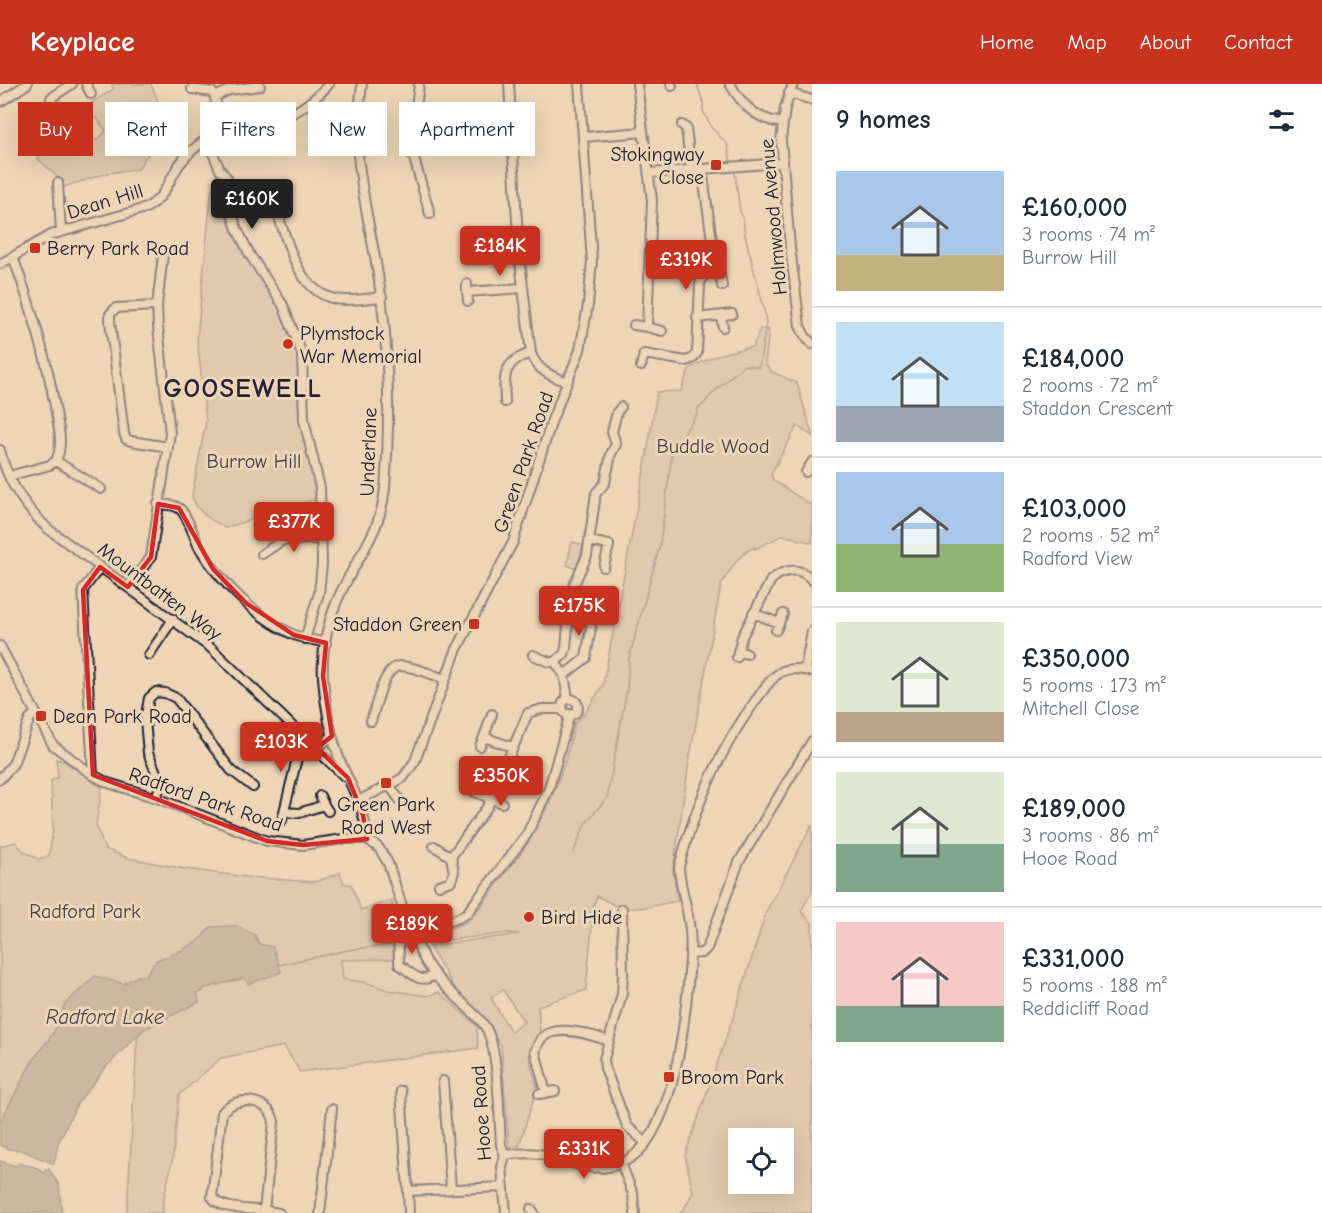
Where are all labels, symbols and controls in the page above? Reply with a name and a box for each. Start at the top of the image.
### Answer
text: Keyplace [30,26,135,58]
text: Home [980,30,1034,54]
text: Map [1067,30,1107,54]
text: About [1140,30,1191,54]
text: Contact [1224,30,1292,54]
chip: Buy [18,102,93,156]
chip: Rent [105,102,188,156]
chip: Filters [200,102,296,156]
chip: New [308,102,387,156]
chip: Apartment [399,102,535,156]
icon: filters [1265,104,1298,137]
text: 9 homes [836,105,931,135]
street label: Holmwood Avenue [755,138,792,296]
place label: Stokingway Close [611,143,704,189]
marker: Stokingway Close [709,158,723,172]
street label: Dean Hill [64,179,146,224]
pin: £160K [210,179,294,230]
text: £160K [225,187,279,210]
text: £160,000 [1022,193,1127,223]
icon: home [884,195,956,267]
text: 3 rooms · 74 m² [1022,223,1155,246]
pin: £184K [458,226,542,277]
text: £184K [474,234,526,257]
place label: Berry Park Road [47,237,189,260]
pin: £319K [644,240,728,291]
marker: Berry Park Road [28,241,42,255]
text: Burrow Hill [1022,246,1117,269]
text: £319K [660,248,712,271]
place label: Plymstock War Memorial [300,322,422,368]
marker: Plymstock War Memorial [281,337,295,351]
text: £184,000 [1022,344,1124,374]
icon: home [884,346,956,418]
district label: GOOSEWELL [164,374,322,404]
text: 2 rooms · 72 m² [1022,374,1158,397]
street label: Green Park Road [489,389,558,536]
text: Staddon Crescent [1022,397,1173,420]
street label: Underlane [355,407,382,497]
park label: Buddle Wood [656,435,770,458]
park label: Burrow Hill [207,450,301,473]
text: £103,000 [1022,494,1127,524]
icon: home [884,496,956,568]
pin: £377K [252,502,336,553]
text: £377K [268,510,320,533]
text: 2 rooms · 52 m² [1022,524,1159,547]
street label: Mountbatten Way [93,537,226,646]
text: Radford View [1022,547,1132,570]
pin: £175K [537,586,621,637]
text: £175K [553,594,605,617]
place label: Staddon Green [333,613,462,636]
marker: Staddon Green [467,617,481,631]
text: £350,000 [1022,644,1130,674]
icon: home [884,646,956,718]
text: 5 rooms · 173 m² [1022,674,1166,697]
text: Mitchell Close [1022,697,1140,720]
place label: Dean Park Road [53,705,192,728]
marker: Dean Park Road [34,709,48,723]
pin: £103K [239,722,323,773]
text: £103K [254,730,308,753]
pin: £350K [459,756,543,807]
street label: Radford Park Road [126,762,286,837]
text: £350K [473,764,529,787]
marker: Green Park Road West [379,776,393,790]
place label: Green Park Road West [337,793,435,839]
text: £189,000 [1022,794,1126,824]
icon: home [884,796,956,868]
text: 3 rooms · 86 m² [1022,824,1159,847]
text: Hooe Road [1022,847,1118,870]
park label: Radford Park [29,900,141,923]
pin: £189K [370,904,454,955]
place label: Bird Hide [541,906,622,929]
marker: Bird Hide [522,910,536,924]
text: £189K [386,912,438,935]
text: £331,000 [1022,944,1125,974]
icon: home [884,946,956,1018]
text: 5 rooms · 188 m² [1022,974,1167,997]
text: Reddicliff Road [1022,997,1149,1020]
water label: Radford Lake [46,1005,165,1029]
street label: Hooe Road [467,1065,496,1161]
place label: Broom Park [681,1066,784,1089]
marker: Broom Park [662,1070,676,1084]
map controls [728,1128,794,1194]
button: locate [728,1128,794,1194]
pin: £331K [542,1129,626,1180]
text: £331K [558,1137,610,1160]

